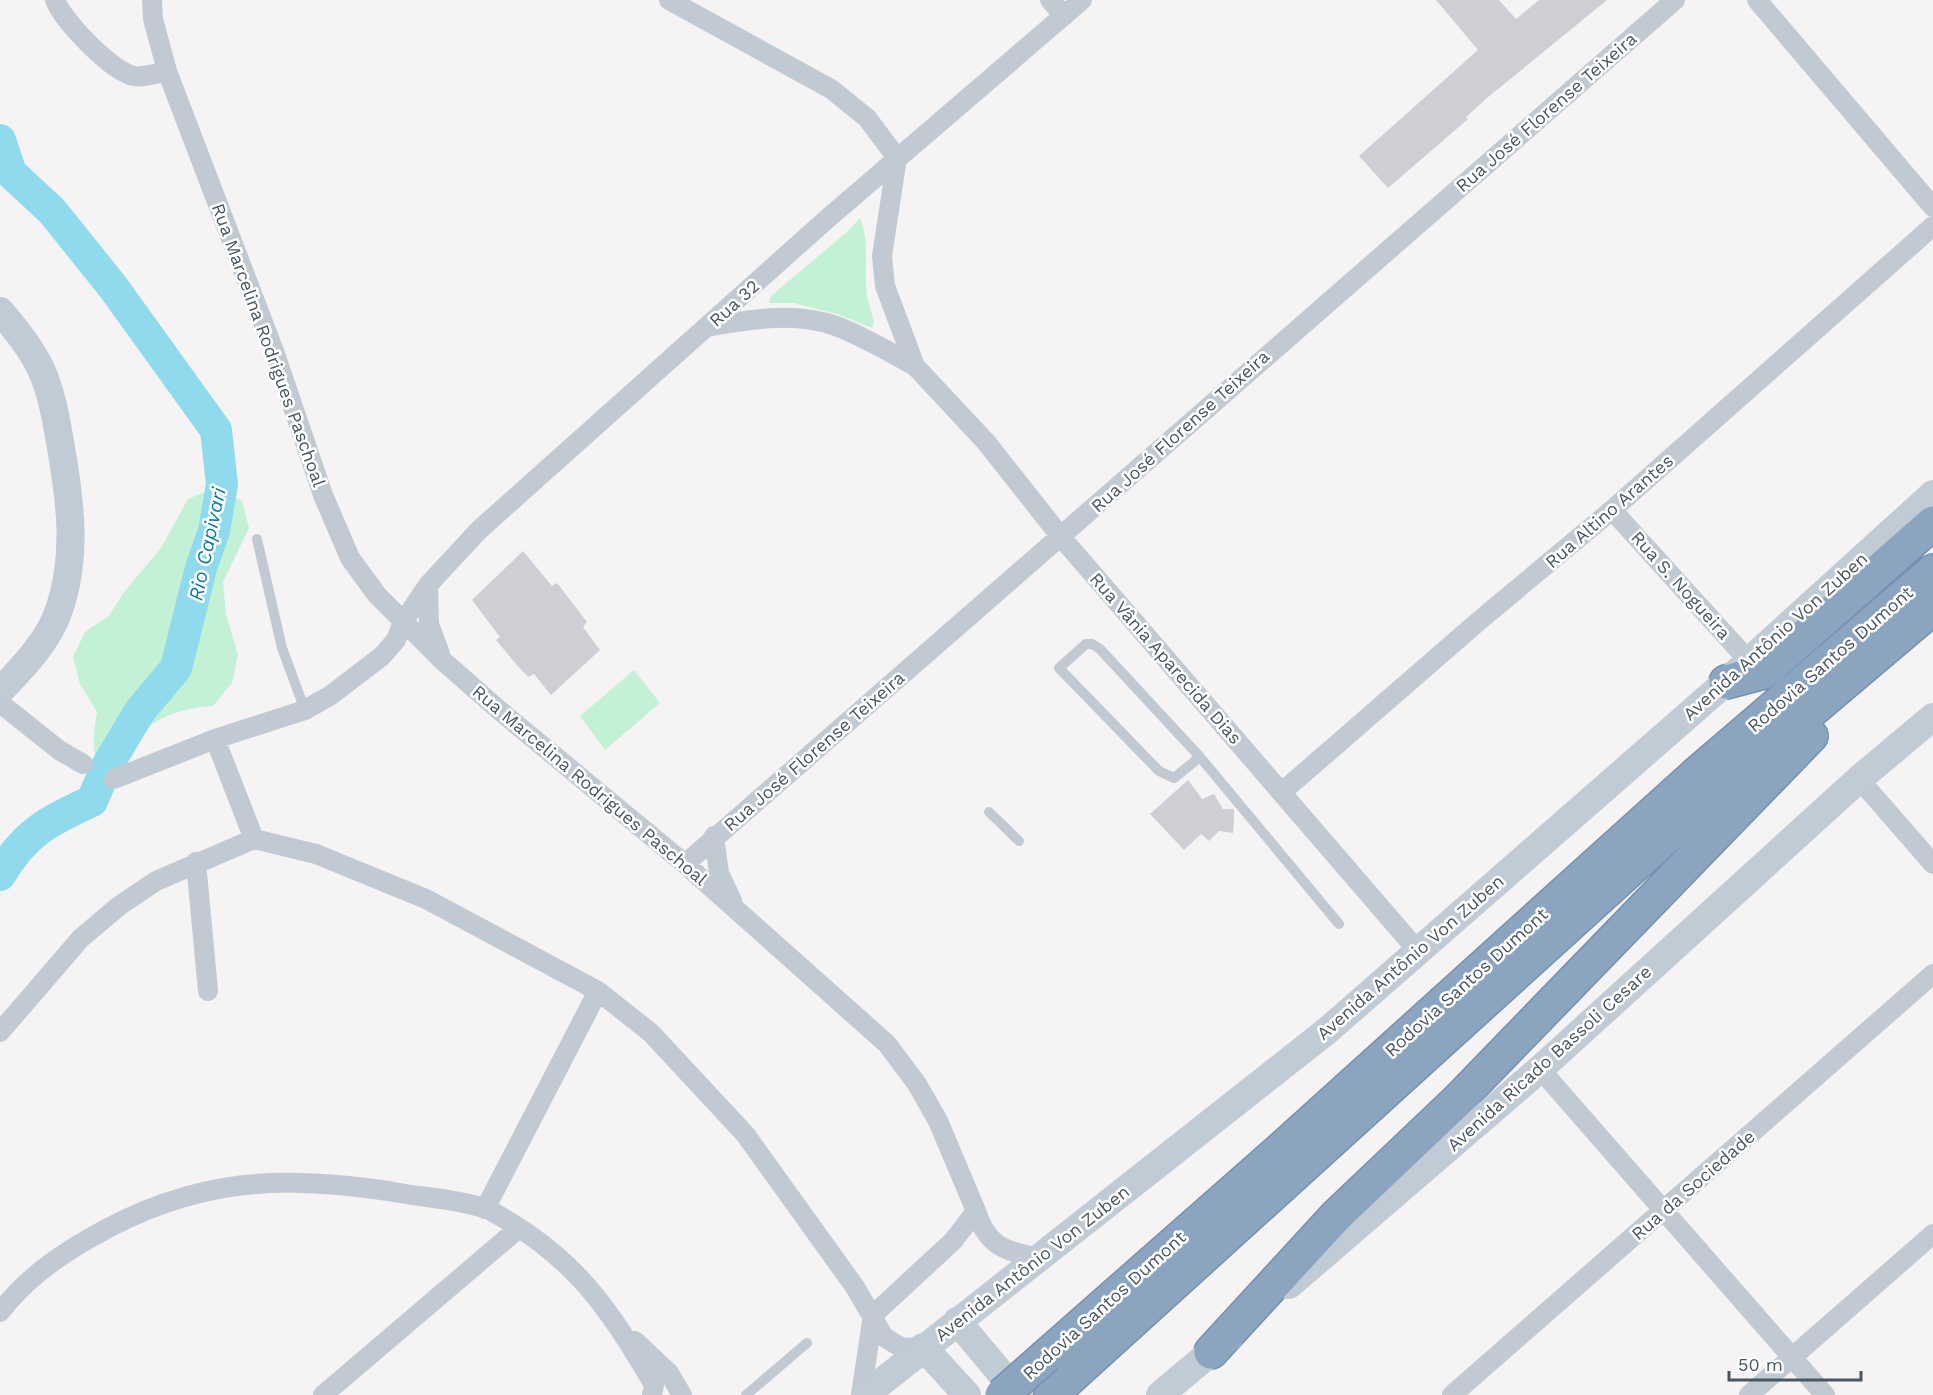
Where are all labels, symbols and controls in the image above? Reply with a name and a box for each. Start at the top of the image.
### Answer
street label: Rua José Florense Teixeira [1451,28,1641,196]
street label: Rua Marcelina Rodrigues Paschoal [208,200,330,490]
street label: Rua 32 [705,275,763,331]
street label: Rua José Florense Teixeira [1087,345,1273,517]
street label: Rua Altino Arantes [1541,450,1677,572]
water label: Rio Capivari [183,484,231,603]
street label: Rua S. Nogueira [1627,527,1735,643]
street label: Avenida Antônio Von Zuben [1679,548,1871,724]
street label: Rua Vânia Aparecida Dias [1086,568,1246,748]
street label: Rodovia Santos Dumont [1743,581,1917,736]
street label: Rua José Florense Teixeira [719,667,909,835]
street label: Rua Marcelina Rodrigues Paschoal [468,681,712,890]
street label: Avenida Antônio Von Zuben [1312,870,1508,1044]
street label: Rodovia Santos Dumont [1380,903,1552,1061]
street label: Avenida Ricado Bassoli Cesare [1443,961,1655,1155]
street label: Rua da Sociedade [1627,1126,1759,1244]
street label: Avenida Antônio Von Zuben [931,1181,1133,1345]
street label: Rodovia Santos Dumont [1018,1226,1190,1384]
scale bar [1729,1344,1861,1382]
text: 50 m [1738,1354,1783,1375]

